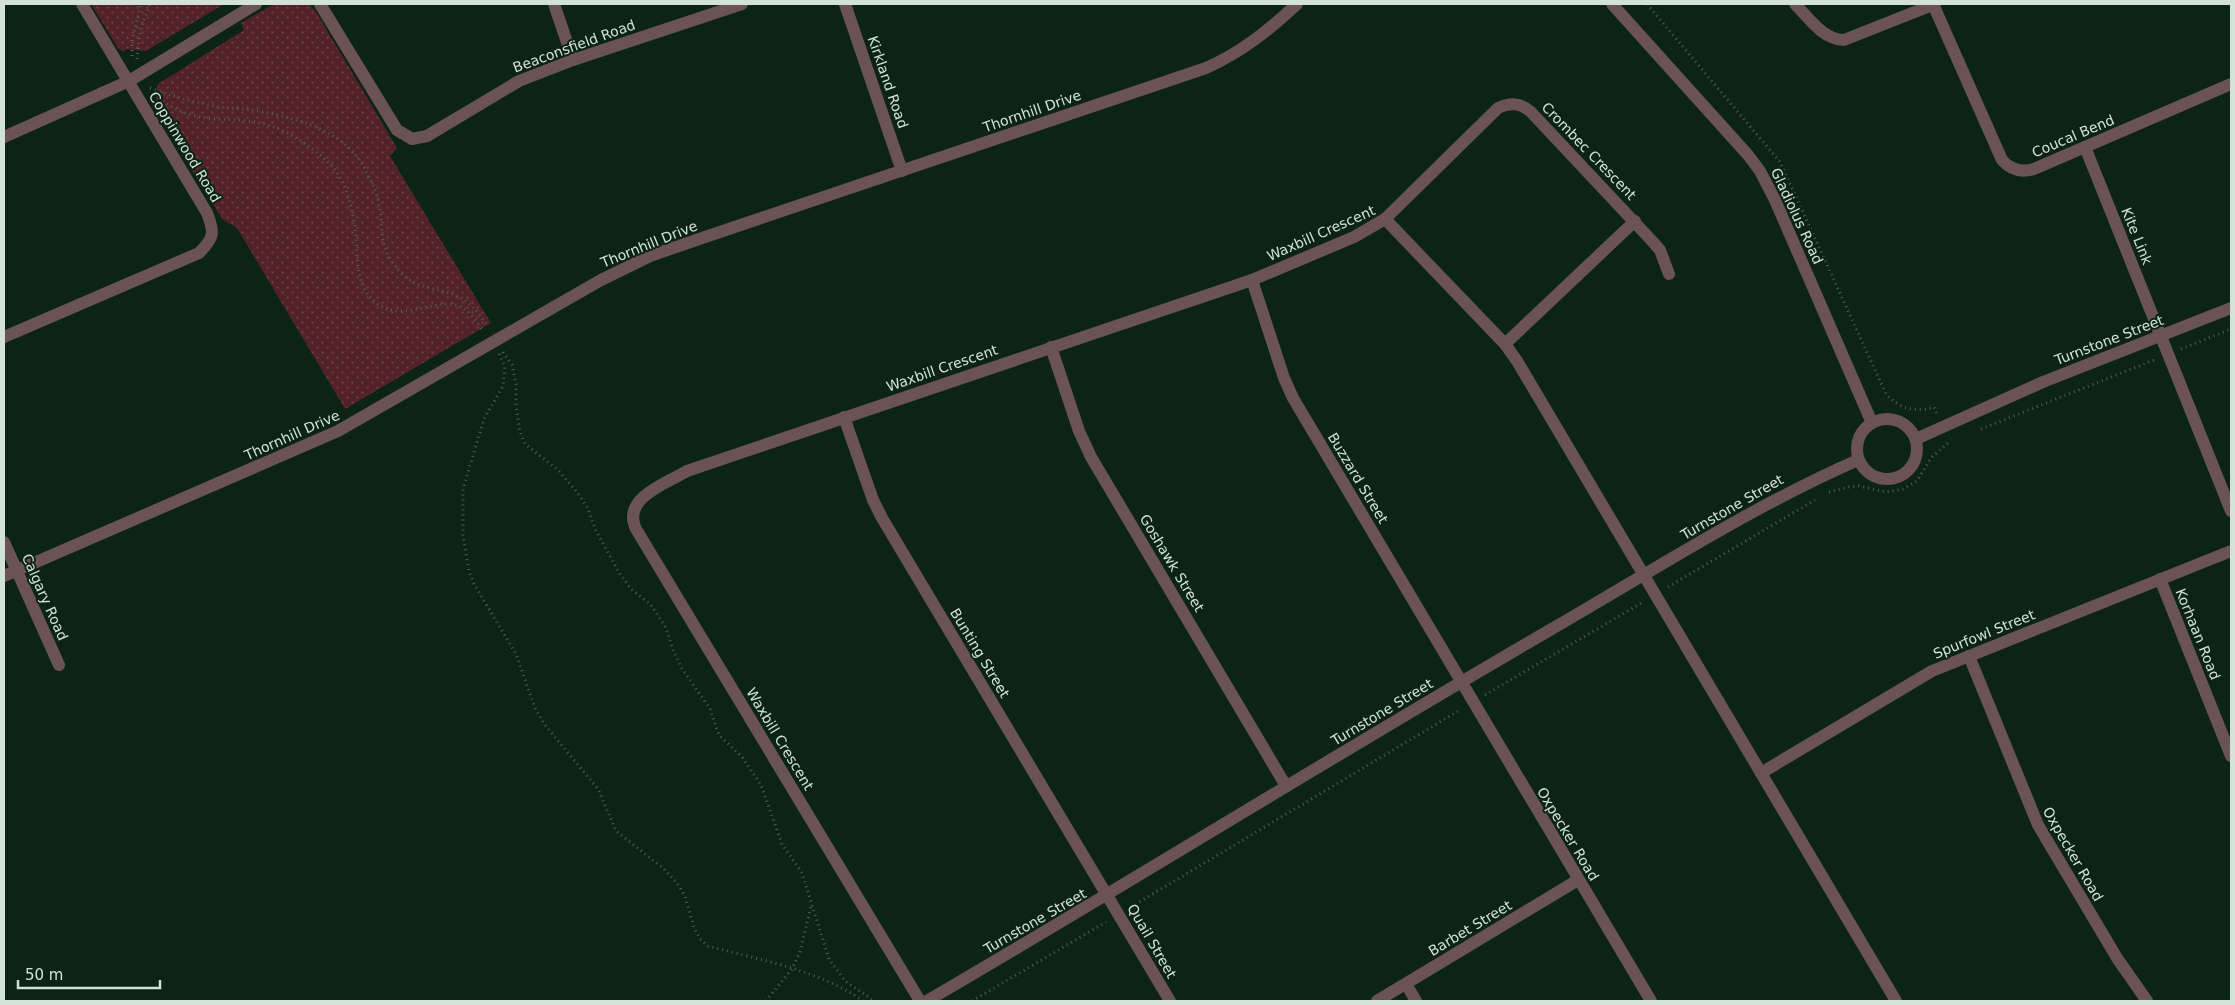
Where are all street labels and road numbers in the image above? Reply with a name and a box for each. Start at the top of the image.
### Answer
street label: Beaconsfield Road [511,16,637,76]
street label: Kirkland Road [865,34,911,130]
street label: Thornhill Drive [980,87,1083,136]
street label: Coppinwood Road [146,89,224,205]
street label: Crombec Crescent [1538,99,1640,203]
street label: Coucal Bend [2029,111,2117,161]
street label: Gladiolus Road [1768,165,1826,267]
street label: Waxbill Crescent [1264,202,1378,264]
street label: Kite Link [2118,205,2156,268]
street label: Thornhill Drive [597,217,700,271]
street label: Turnstone Street [2051,312,2166,369]
street label: Waxbill Crescent [884,341,1000,395]
street label: Thornhill Drive [241,407,342,464]
street label: Buzzard Street [1325,430,1392,527]
street label: Turnstone Street [1677,471,1786,543]
street label: Goshawk Street [1137,511,1208,615]
street label: Calgary Road [19,551,71,643]
street label: Korhaan Road [2172,586,2224,682]
street label: Bunting Street [947,605,1013,701]
street label: Spurfowl Street [1931,606,2038,662]
street label: Turnstone Street [1328,675,1436,749]
street label: Waxbill Crescent [743,685,817,794]
street label: Oxpecker Road [1534,784,1602,884]
street label: Oxpecker Road [2040,804,2106,904]
street label: Turnstone Street [980,885,1089,957]
street label: Barbet Street [1426,897,1515,959]
street label: Quail Street [1124,901,1180,981]

